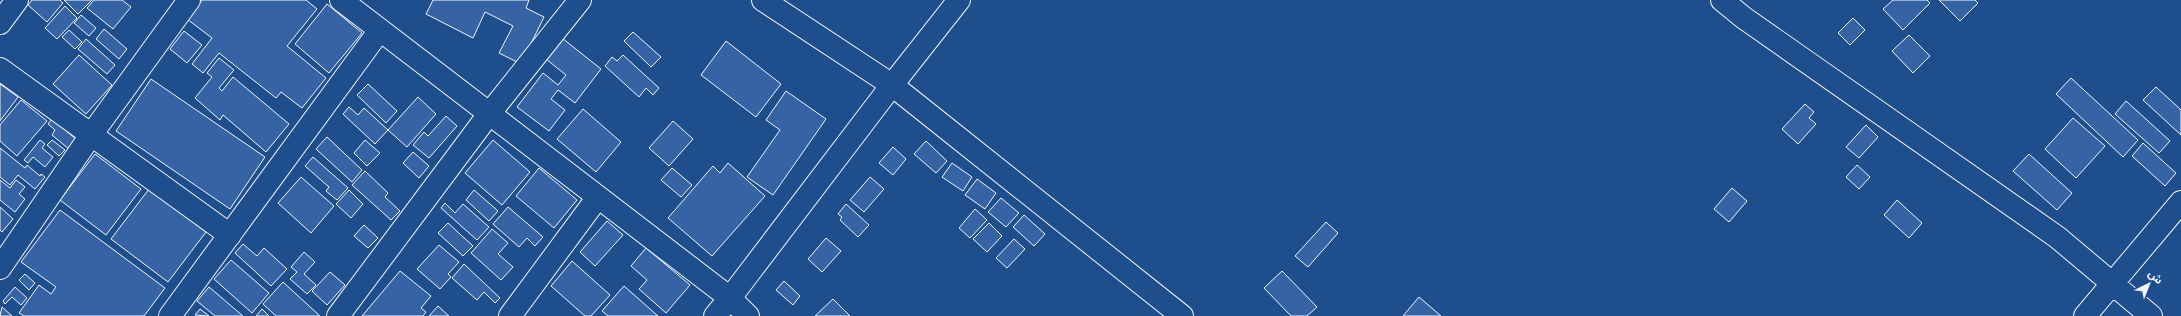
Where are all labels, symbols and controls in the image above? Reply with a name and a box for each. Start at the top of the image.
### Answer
north arrow [2129,264,2169,304]
text: ش [2146,266,2166,287]

